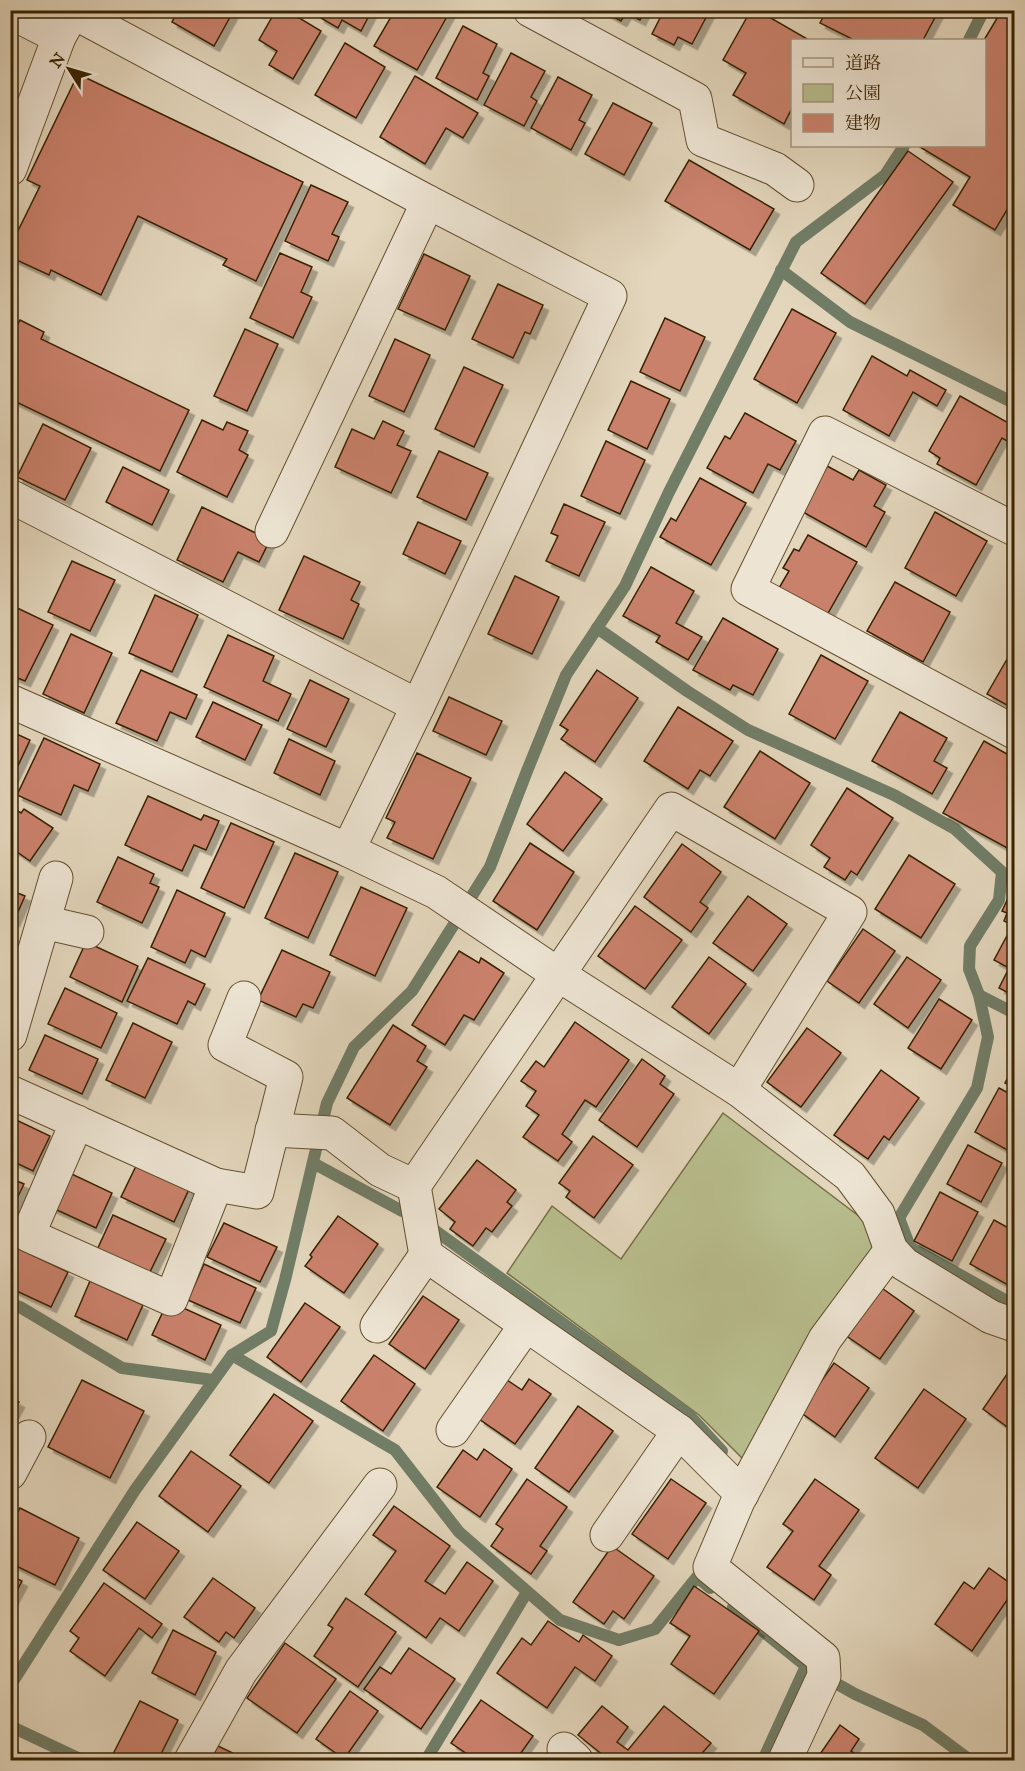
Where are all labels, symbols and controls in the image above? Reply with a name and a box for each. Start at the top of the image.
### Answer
north arrow [39,39,99,99]
legend [791,39,986,147]
text: N [46,49,69,71]
text: 道路 [845,52,881,74]
text: 公園 [845,82,881,104]
text: 建物 [845,112,881,134]

